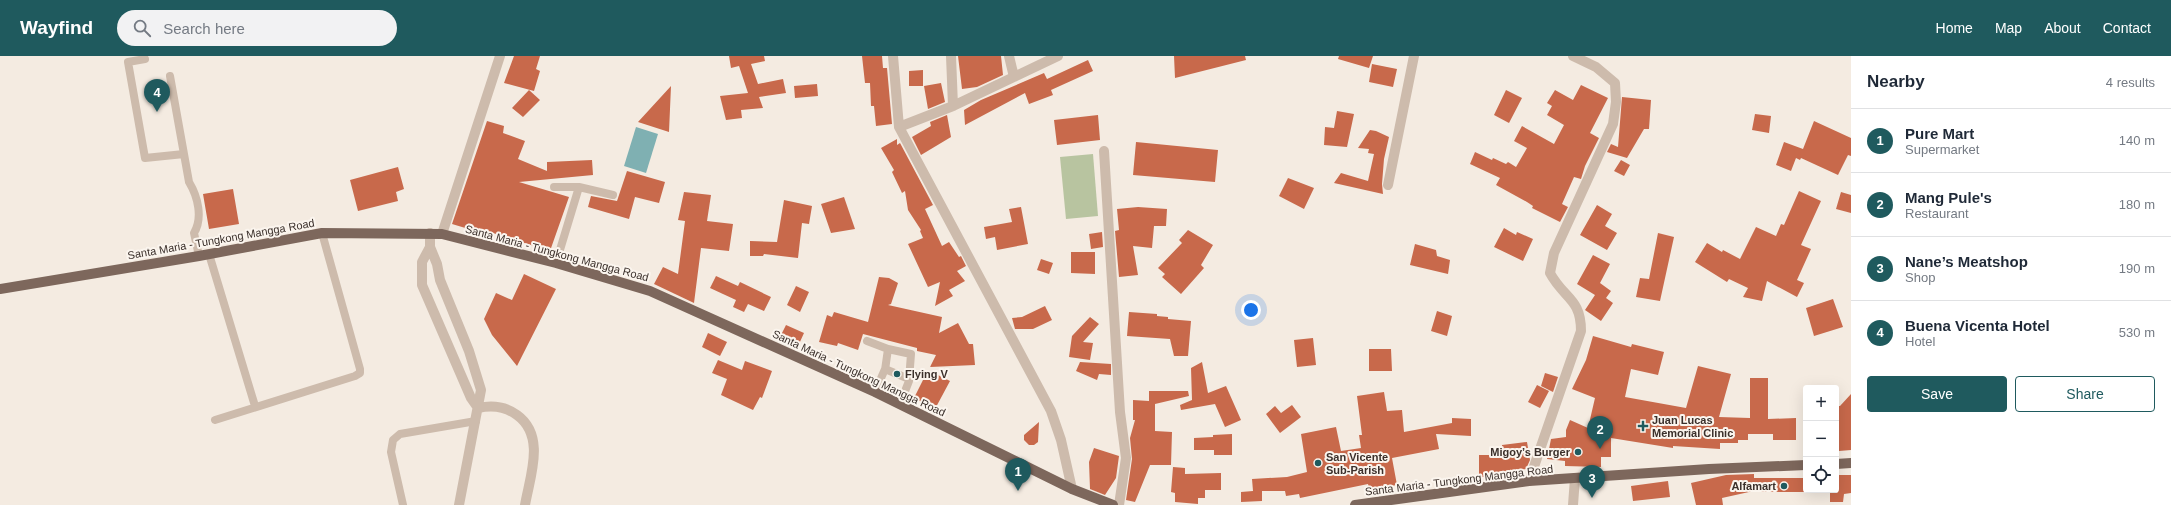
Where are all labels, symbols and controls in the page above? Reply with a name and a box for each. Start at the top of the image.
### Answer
search box [117,10,397,46]
text: Wayfind [20,17,93,38]
icon: search [131,17,153,39]
text: Search here [163,20,245,37]
text: Home [1936,20,1973,36]
text: Map [1995,20,2022,36]
text: About [2044,20,2081,36]
text: Contact [2103,20,2151,36]
text: Nearby [1867,72,1925,91]
text: 4 results [2106,75,2155,90]
pin: 4 [144,79,170,112]
text: Pure Mart [1905,125,1974,142]
text: 1 [1876,133,1884,148]
text: 140 m [2119,133,2155,148]
text: Supermarket [1905,142,1979,157]
text: Mang Pule's [1905,189,1992,206]
text: 2 [1876,197,1884,212]
text: 180 m [2119,197,2155,212]
text: Restaurant [1905,206,1969,221]
street label: Santa Maria - Tungkong Mangga Road [127,217,315,261]
street label: Santa Maria - Tungkong Mangga Road [464,223,650,283]
text: Nane’s Meatshop [1905,253,2028,270]
text: 3 [1876,261,1884,276]
text: 190 m [2119,261,2155,276]
text: Shop [1905,270,1935,285]
your location [1241,300,1261,320]
text: Buena Vicenta Hotel [1905,317,2050,334]
text: 4 [1876,325,1884,340]
text: 530 m [2119,325,2155,340]
street label: Santa Maria - Tungkong Mangga Road [771,328,947,418]
text: Hotel [1905,334,1935,349]
place label: Flying V [905,368,948,380]
marker: Flying V [892,369,902,379]
button: Save [1867,376,2007,412]
button: Share [2015,376,2155,412]
map controls [1803,385,1839,493]
button: + [1803,385,1839,421]
place label: Juan Lucas Memorial Clinic [1652,414,1733,439]
pin: 2 [1587,416,1613,449]
marker: Juan Lucas Memorial Clinic [1637,420,1649,432]
button: − [1803,421,1839,457]
place label: Migoy’s Burger [1490,446,1571,458]
marker: Migoy’s Burger [1573,447,1583,457]
place label: San Vicente Sub-Parish [1326,451,1388,476]
button: locate [1803,457,1839,493]
pin: 1 [1005,458,1031,491]
marker: San Vicente Sub-Parish [1313,458,1323,468]
street label: Santa Maria - Tungkong Mangga Road [1364,462,1554,498]
pin: 3 [1579,465,1605,498]
place label: Alfamart [1731,480,1776,492]
marker: Alfamart [1779,481,1789,491]

